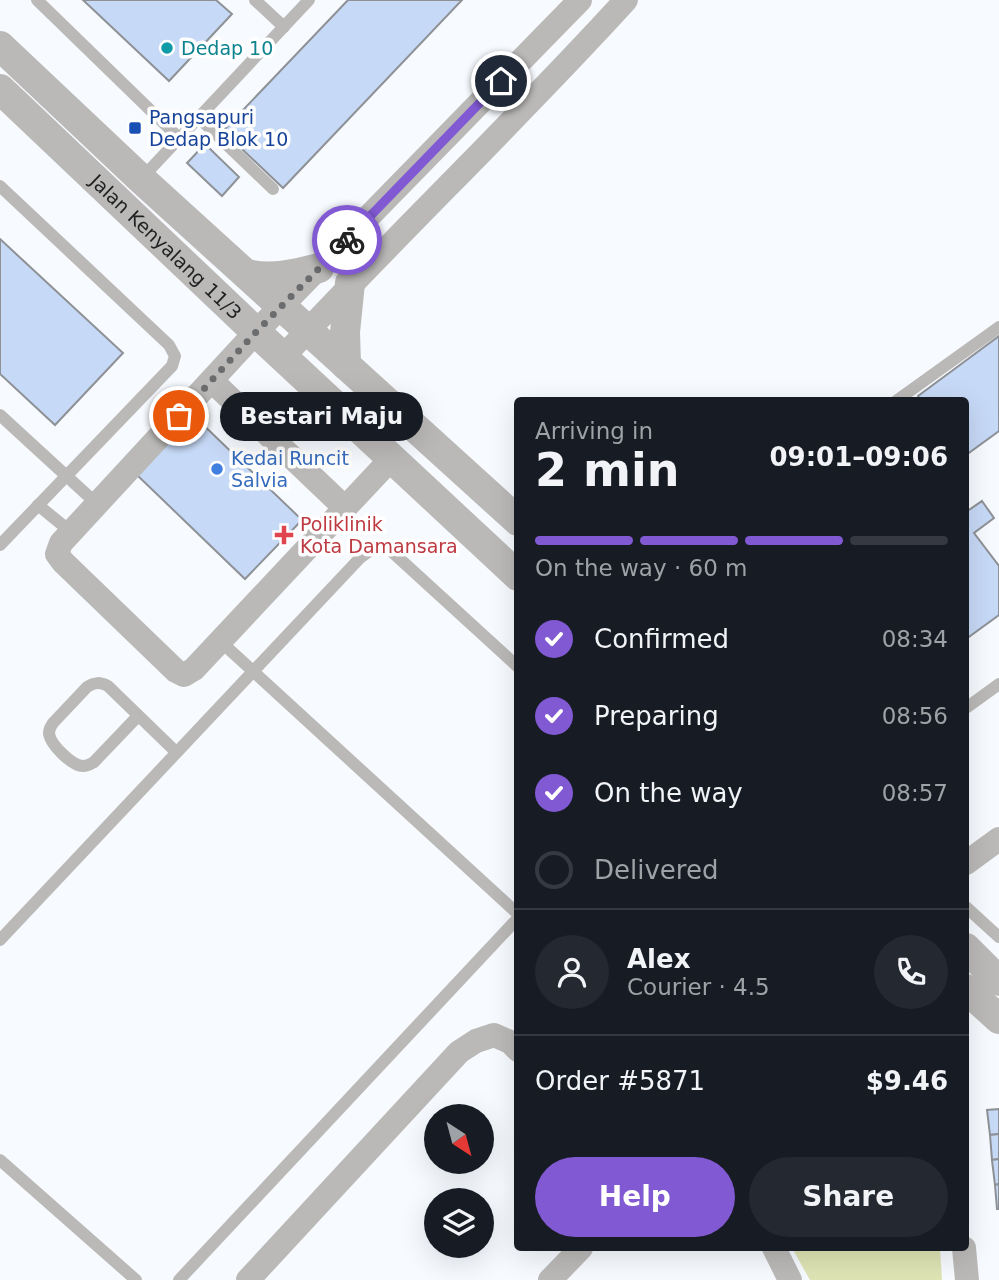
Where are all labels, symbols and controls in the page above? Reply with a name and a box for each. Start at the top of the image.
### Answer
place label: Dedap 10 [181,37,273,59]
marker: Dedap 10 [159,40,175,56]
pin [471,51,531,111]
icon: home [482,62,520,100]
place label: Pangsapuri Dedap Blok 10 [149,106,288,150]
marker: Pangsapuri Dedap Blok 10 [127,120,143,136]
street label: Jalan Kenyalang 11/3 [85,169,246,324]
courier [312,205,382,275]
icon: bike [328,221,366,259]
pin [149,386,209,446]
callout: Bestari Maju [221,392,424,440]
icon: bag [160,397,198,435]
text: Bestari Maju [240,403,403,429]
text: Arriving in [535,418,653,444]
text: 09:01–09:06 [769,442,948,472]
text: 2 min [535,443,679,497]
place label: Kedai Runcit Salvia [231,447,349,491]
marker: Kedai Runcit Salvia [209,461,225,477]
place label: Poliklinik Kota Damansara [300,513,458,557]
marker: Poliklinik Kota Damansara [274,525,294,545]
text: On the way · 60 m [535,555,747,581]
icon: check [535,620,573,658]
text: Confirmed [594,624,729,654]
text: 08:34 [882,626,948,652]
icon: check [535,697,573,735]
text: Preparing [594,701,719,731]
text: 08:56 [882,703,948,729]
icon: check [535,774,573,812]
text: On the way [594,778,743,808]
text: 08:57 [882,780,948,806]
text: Delivered [594,855,718,885]
button: person [535,935,609,1009]
button: phone [874,935,948,1009]
text: Alex [627,944,690,974]
text: Courier · 4.5 [627,974,770,1000]
text: Order #5871 [535,1066,705,1096]
text: $9.46 [866,1066,948,1096]
north arrow [424,1104,494,1174]
map controls [424,1104,494,1258]
button: Help [535,1157,735,1237]
button: Share [749,1157,948,1237]
button: layers [424,1188,494,1258]

